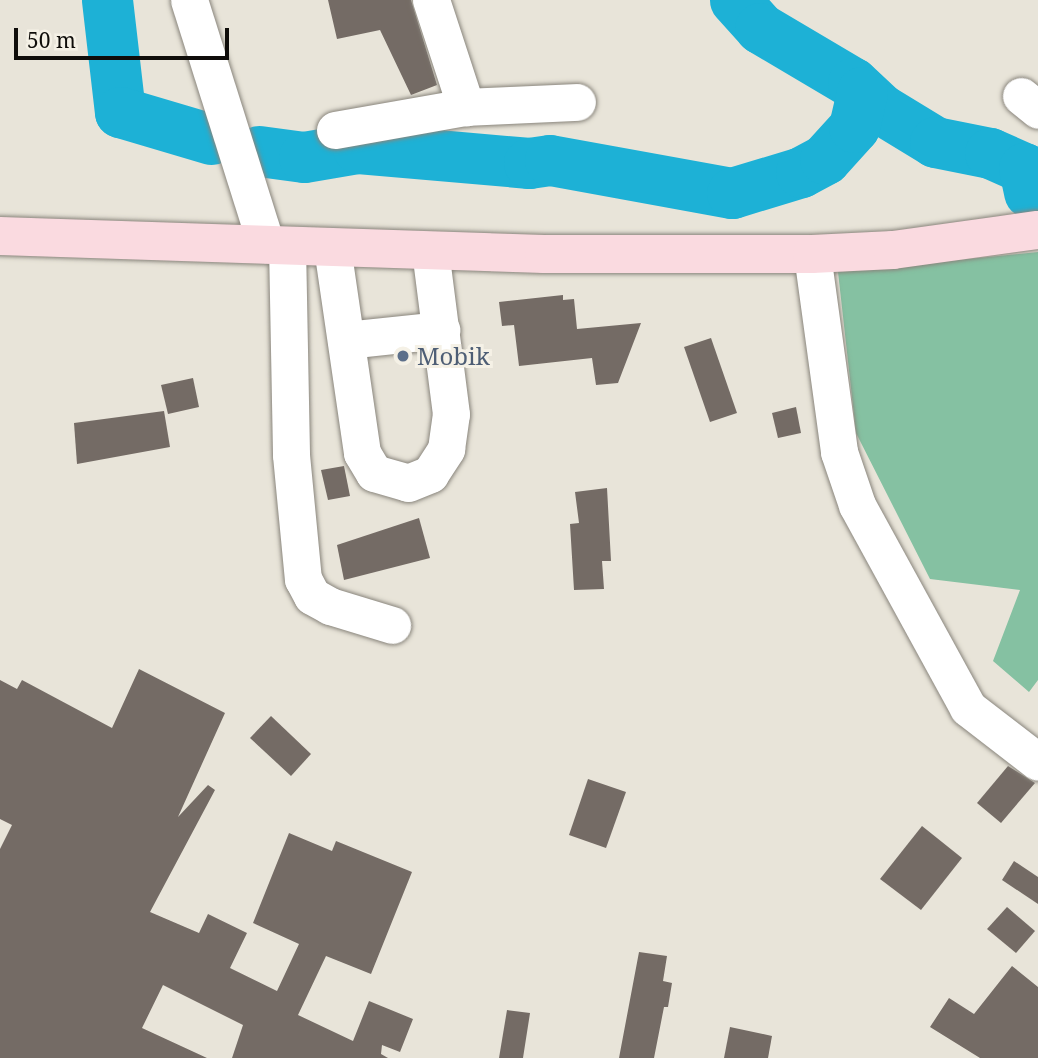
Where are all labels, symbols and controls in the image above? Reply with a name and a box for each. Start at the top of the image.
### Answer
scale bar [18,14,233,58]
text: 50 m [27,26,76,54]
place label: Mobik [417,342,490,370]
marker: Mobik [395,348,411,364]

